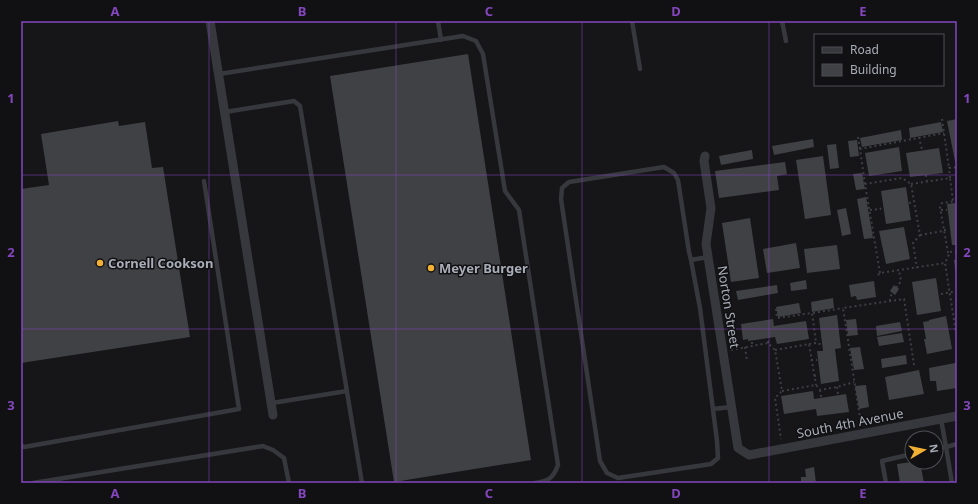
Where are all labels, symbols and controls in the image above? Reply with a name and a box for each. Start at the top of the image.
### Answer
text: A [111,2,120,20]
text: B [298,2,306,20]
text: C [485,2,493,20]
text: D [671,2,681,20]
text: E [859,2,867,20]
legend [814,34,944,86]
text: Road [850,41,879,58]
text: Building [850,61,897,78]
text: 1 [7,89,15,107]
text: 1 [963,89,971,107]
text: 2 [7,243,15,261]
text: 2 [963,243,971,261]
place label: Cornell Cookson [108,254,213,272]
marker: Cornell Cookson [95,258,105,268]
place label: Meyer Burger [439,259,528,277]
marker: Meyer Burger [426,263,436,273]
street label: Norton Street [714,264,744,350]
text: 3 [7,396,15,414]
text: 3 [963,396,971,414]
street label: South 4th Avenue [795,404,905,442]
north arrow [904,430,944,470]
text: N [926,443,942,454]
text: A [111,484,120,502]
text: B [298,484,306,502]
text: C [485,484,493,502]
text: D [671,484,681,502]
text: E [859,484,867,502]

